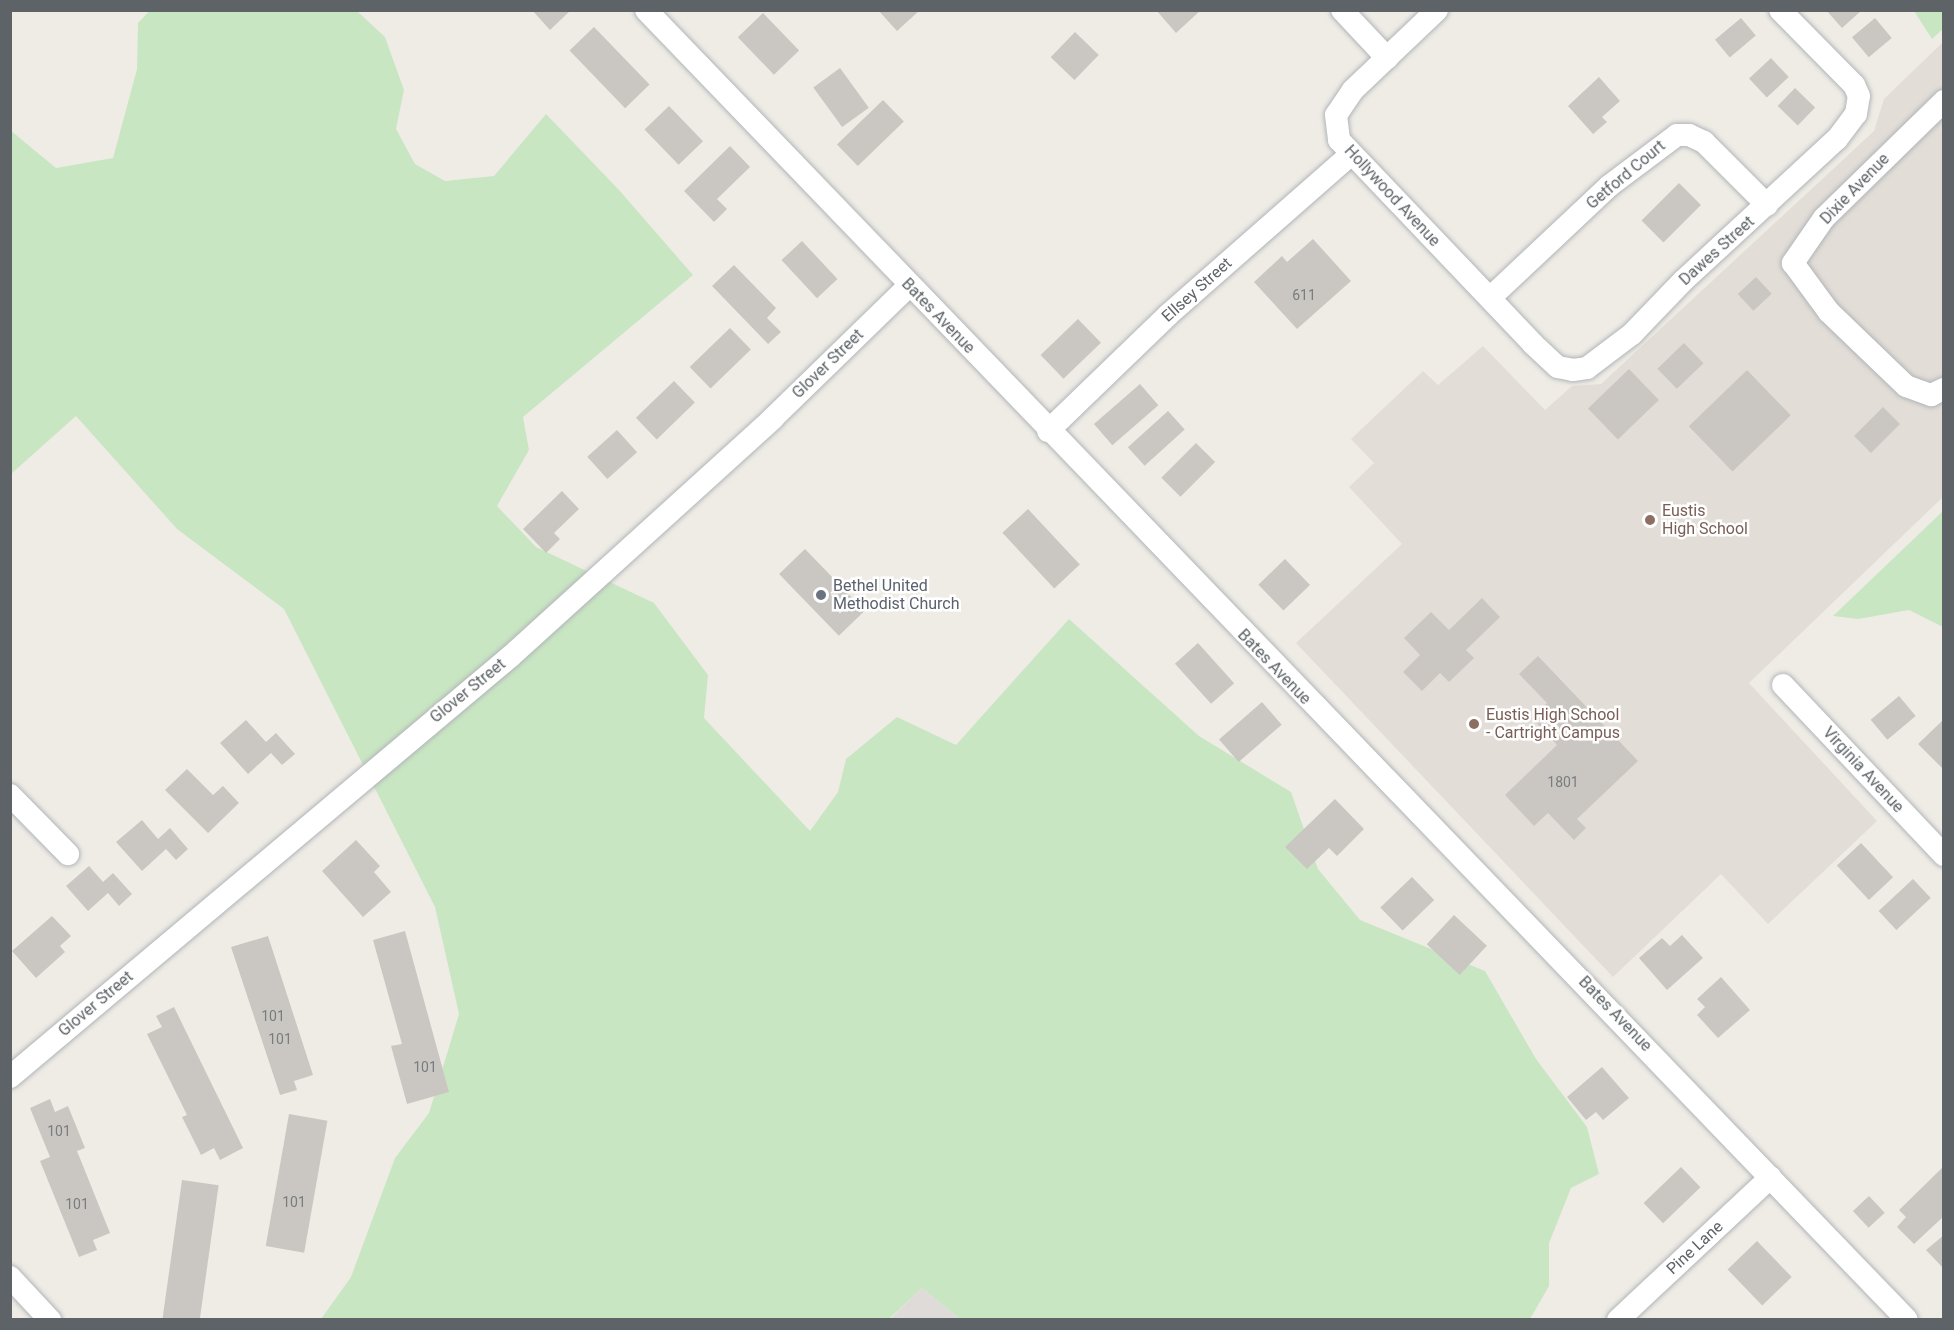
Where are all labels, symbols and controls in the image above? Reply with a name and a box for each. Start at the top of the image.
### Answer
street label: Getford Court [1583,136,1669,214]
street label: Hollywood Avenue [1340,141,1444,251]
street label: Dixie Avenue [1816,150,1894,228]
street label: Dawes Street [1676,212,1758,290]
street label: Ellsey Street [1158,254,1236,326]
street label: Bates Avenue [897,274,979,358]
house number: 611 [1292,287,1316,303]
street label: Glover Street [788,325,868,403]
place label: Eustis High School [1662,501,1748,539]
marker: Eustis High School [1643,513,1657,527]
place label: Bethel United Methodist Church [833,576,960,614]
marker: Bethel United Methodist Church [814,588,828,602]
street label: Bates Avenue [1233,625,1315,709]
street label: Glover Street [426,655,510,727]
place label: Eustis High School - Cartright Campus [1486,705,1620,743]
marker: Eustis High School - Cartright Campus [1467,717,1481,731]
street label: Virginia Avenue [1818,723,1908,817]
house number: 1801 [1547,774,1579,790]
street label: Glover Street [55,967,137,1041]
street label: Bates Avenue [1574,972,1656,1056]
house number: 101 [261,1008,285,1024]
house number: 101 [268,1031,292,1047]
house number: 101 [413,1059,437,1075]
house number: 101 [47,1123,71,1139]
house number: 101 [282,1194,306,1210]
house number: 101 [65,1196,89,1212]
street label: Pine Lane [1663,1217,1727,1279]

